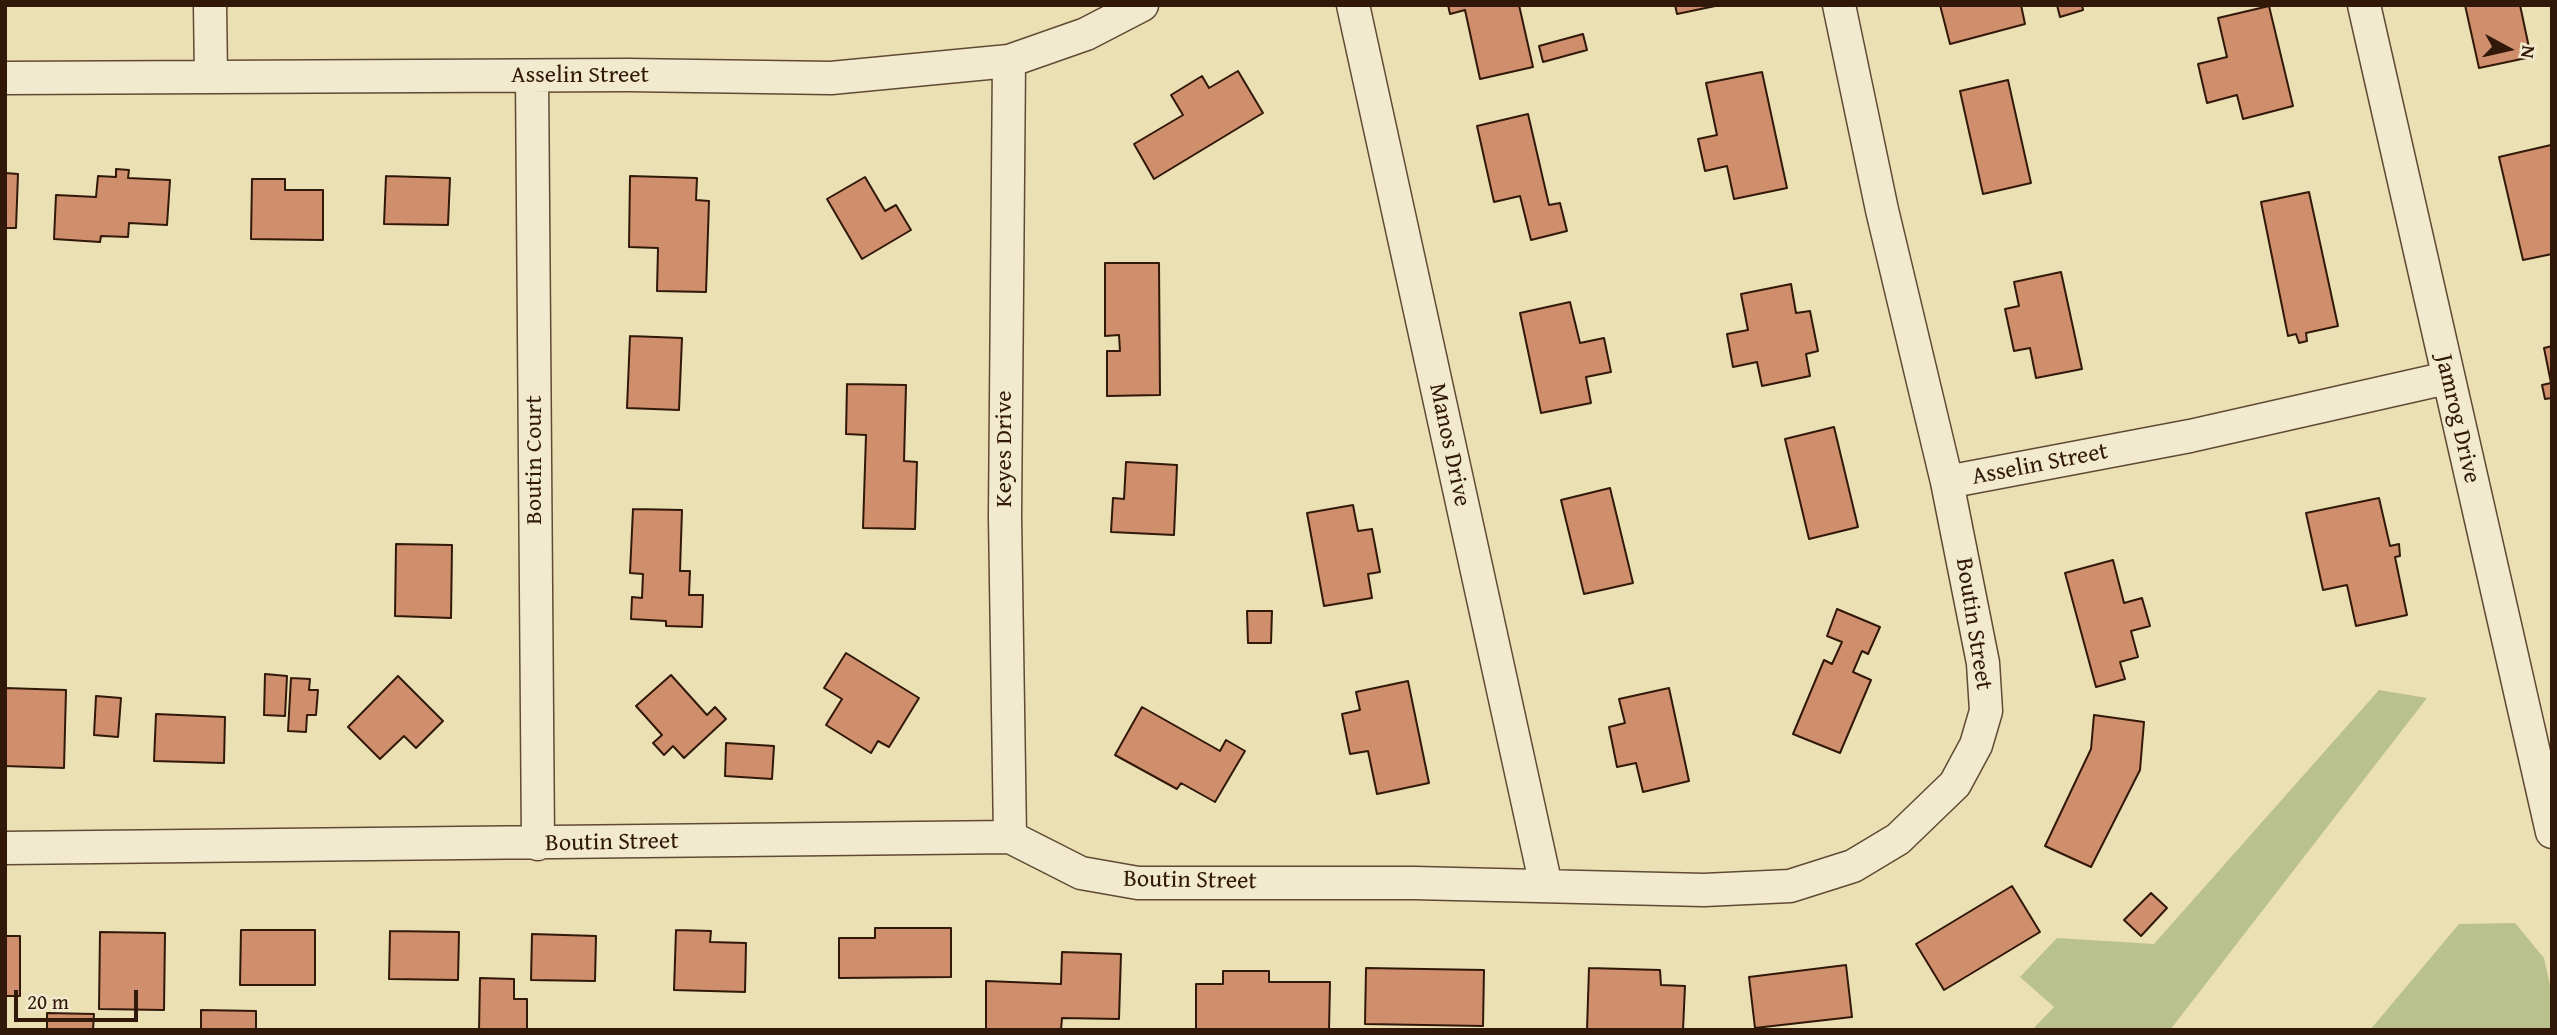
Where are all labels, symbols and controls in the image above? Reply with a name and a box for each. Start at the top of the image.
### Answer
north arrow [2473,14,2543,84]
text: N [2514,44,2544,60]
street label: Asselin Street [511,62,649,90]
street label: Jamrog Drive [2428,352,2486,486]
street label: Manos Drive [1422,381,1476,509]
street label: Keyes Drive [991,391,1019,507]
street label: Boutin Court [521,395,549,525]
street label: Asselin Street [1970,438,2110,492]
street label: Boutin Street [1948,556,1998,692]
street label: Boutin Street [545,827,679,859]
street label: Boutin Street [1123,865,1257,897]
scale bar [18,976,142,1020]
text: 20 m [27,986,69,1017]

